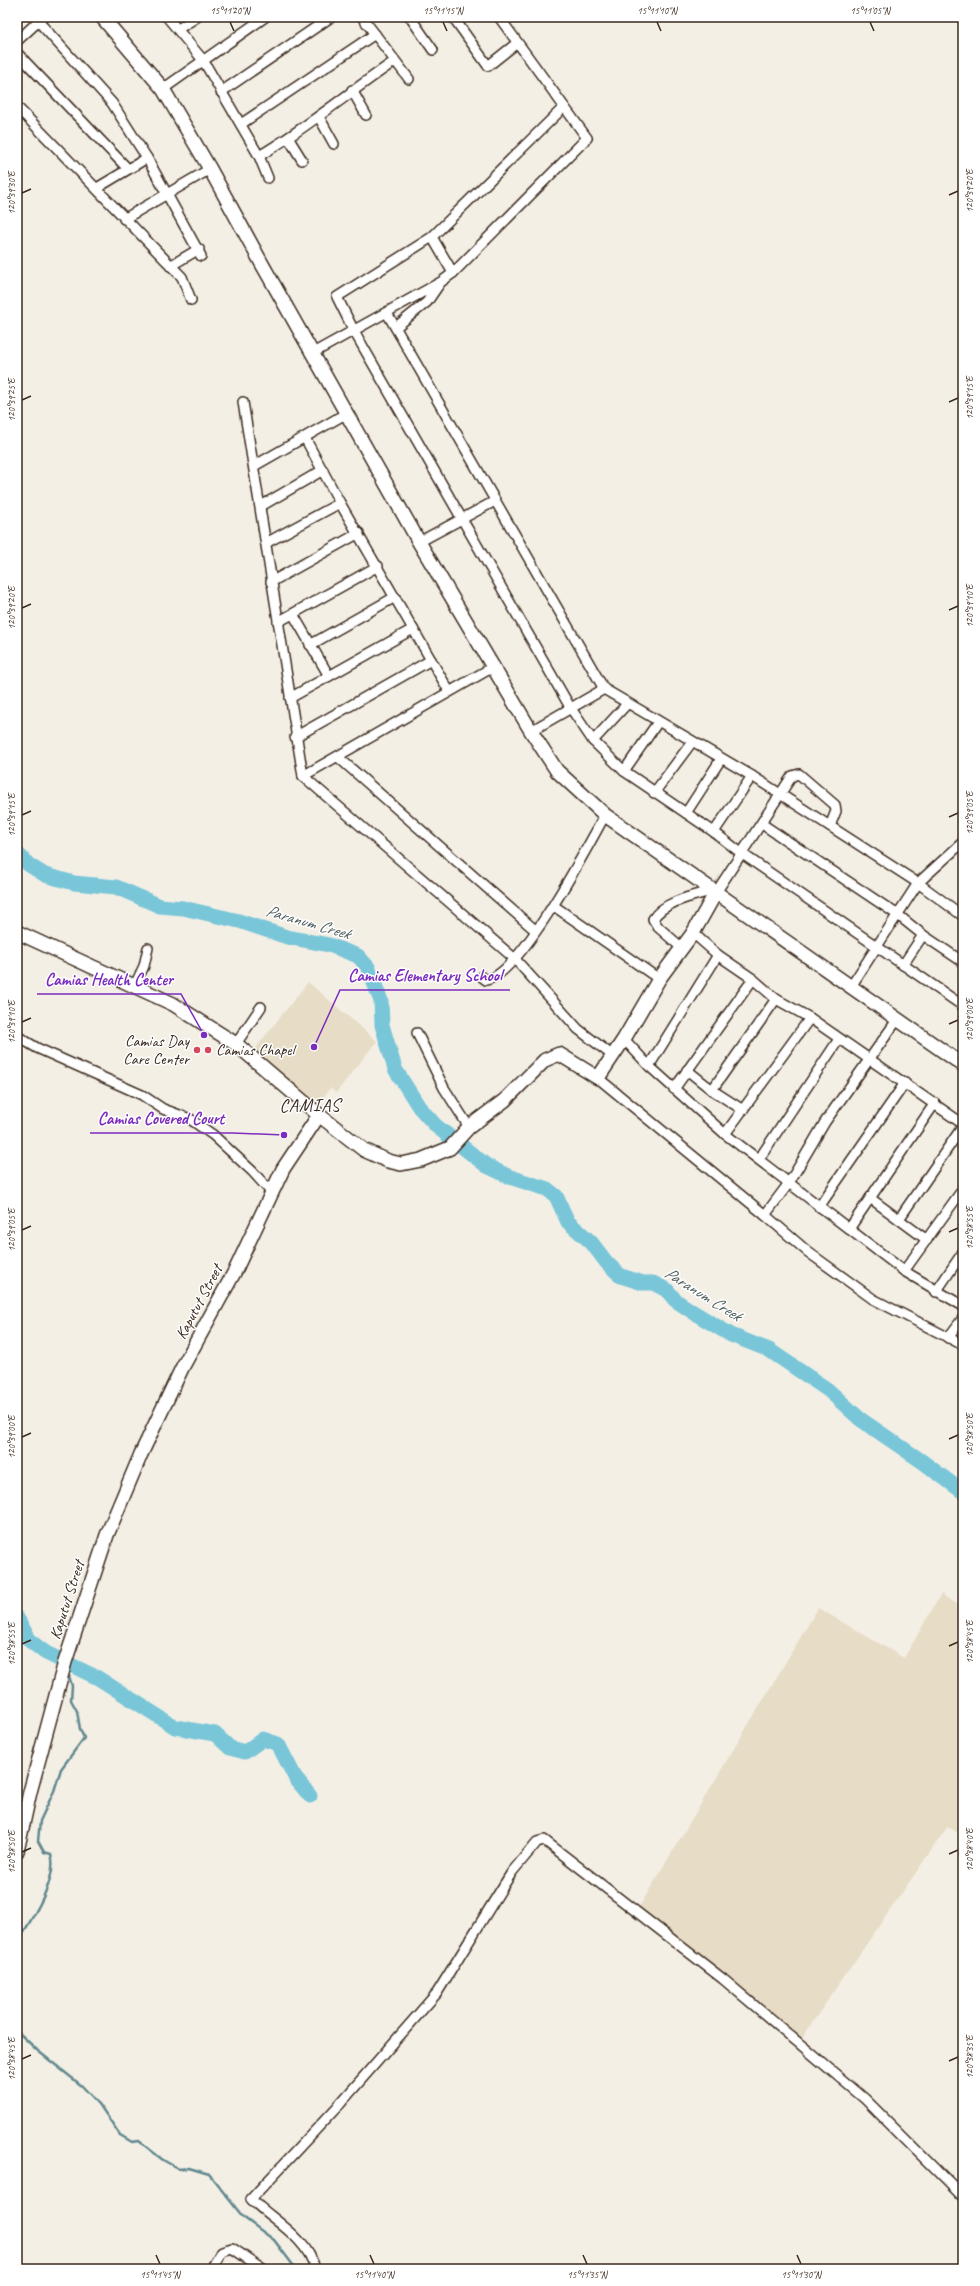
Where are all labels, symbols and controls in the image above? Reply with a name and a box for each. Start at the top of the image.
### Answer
text: 15°11'20"N [210,4,252,17]
text: 15°11'15"N [423,4,465,17]
text: 15°11'10"N [637,4,679,17]
text: 15°11'05"N [850,4,892,17]
text: 120°39'20"E [963,168,976,213]
text: 120°39'30"E [5,170,18,215]
text: 120°39'15"E [963,375,976,420]
text: 120°39'25"E [5,377,18,422]
text: 120°39'10"E [963,583,976,628]
text: 120°39'20"E [5,585,18,630]
text: 120°39'05"E [963,790,976,835]
text: 120°39'15"E [5,792,18,837]
water label: Paranum Creek [264,900,355,945]
callout: Camias Elementary School [340,961,510,990]
callout: Camias Health Center [37,965,181,994]
text: Camias Elementary School [348,965,505,986]
text: Camias Health Center [45,969,175,990]
text: 120°39'00"E [963,997,976,1042]
text: 120°39'10"E [5,999,18,1044]
place label: Camias Day Care Center [123,1031,191,1069]
place label: Camias Chapel [216,1040,297,1060]
marker: Camias Day Care Center [192,1045,202,1055]
marker: Camias Chapel [203,1045,213,1055]
district label: CAMIAS [280,1094,343,1116]
callout: Camias Covered Court [90,1104,233,1133]
text: Camias Covered Court [98,1108,227,1129]
text: 120°38'55"E [963,1205,976,1250]
text: 120°39'05"E [5,1207,18,1252]
street label: Kaputut Street [171,1259,228,1343]
water label: Paranum Creek [661,1262,748,1327]
text: 120°38'50"E [963,1412,976,1457]
text: 120°39'00"E [5,1414,18,1459]
street label: Kaputut Street [45,1556,90,1642]
text: 120°38'45"E [963,1619,976,1664]
text: 120°38'55"E [5,1621,18,1666]
text: 120°38'40"E [963,1827,976,1872]
text: 120°38'50"E [5,1829,18,1874]
text: 120°38'35"E [963,2034,976,2079]
text: 120°38'45"E [5,2036,18,2081]
text: 15°11'45"N [140,2268,182,2281]
text: 15°11'40"N [354,2268,396,2281]
text: 15°11'35"N [567,2268,609,2281]
text: 15°11'30"N [781,2268,823,2281]

